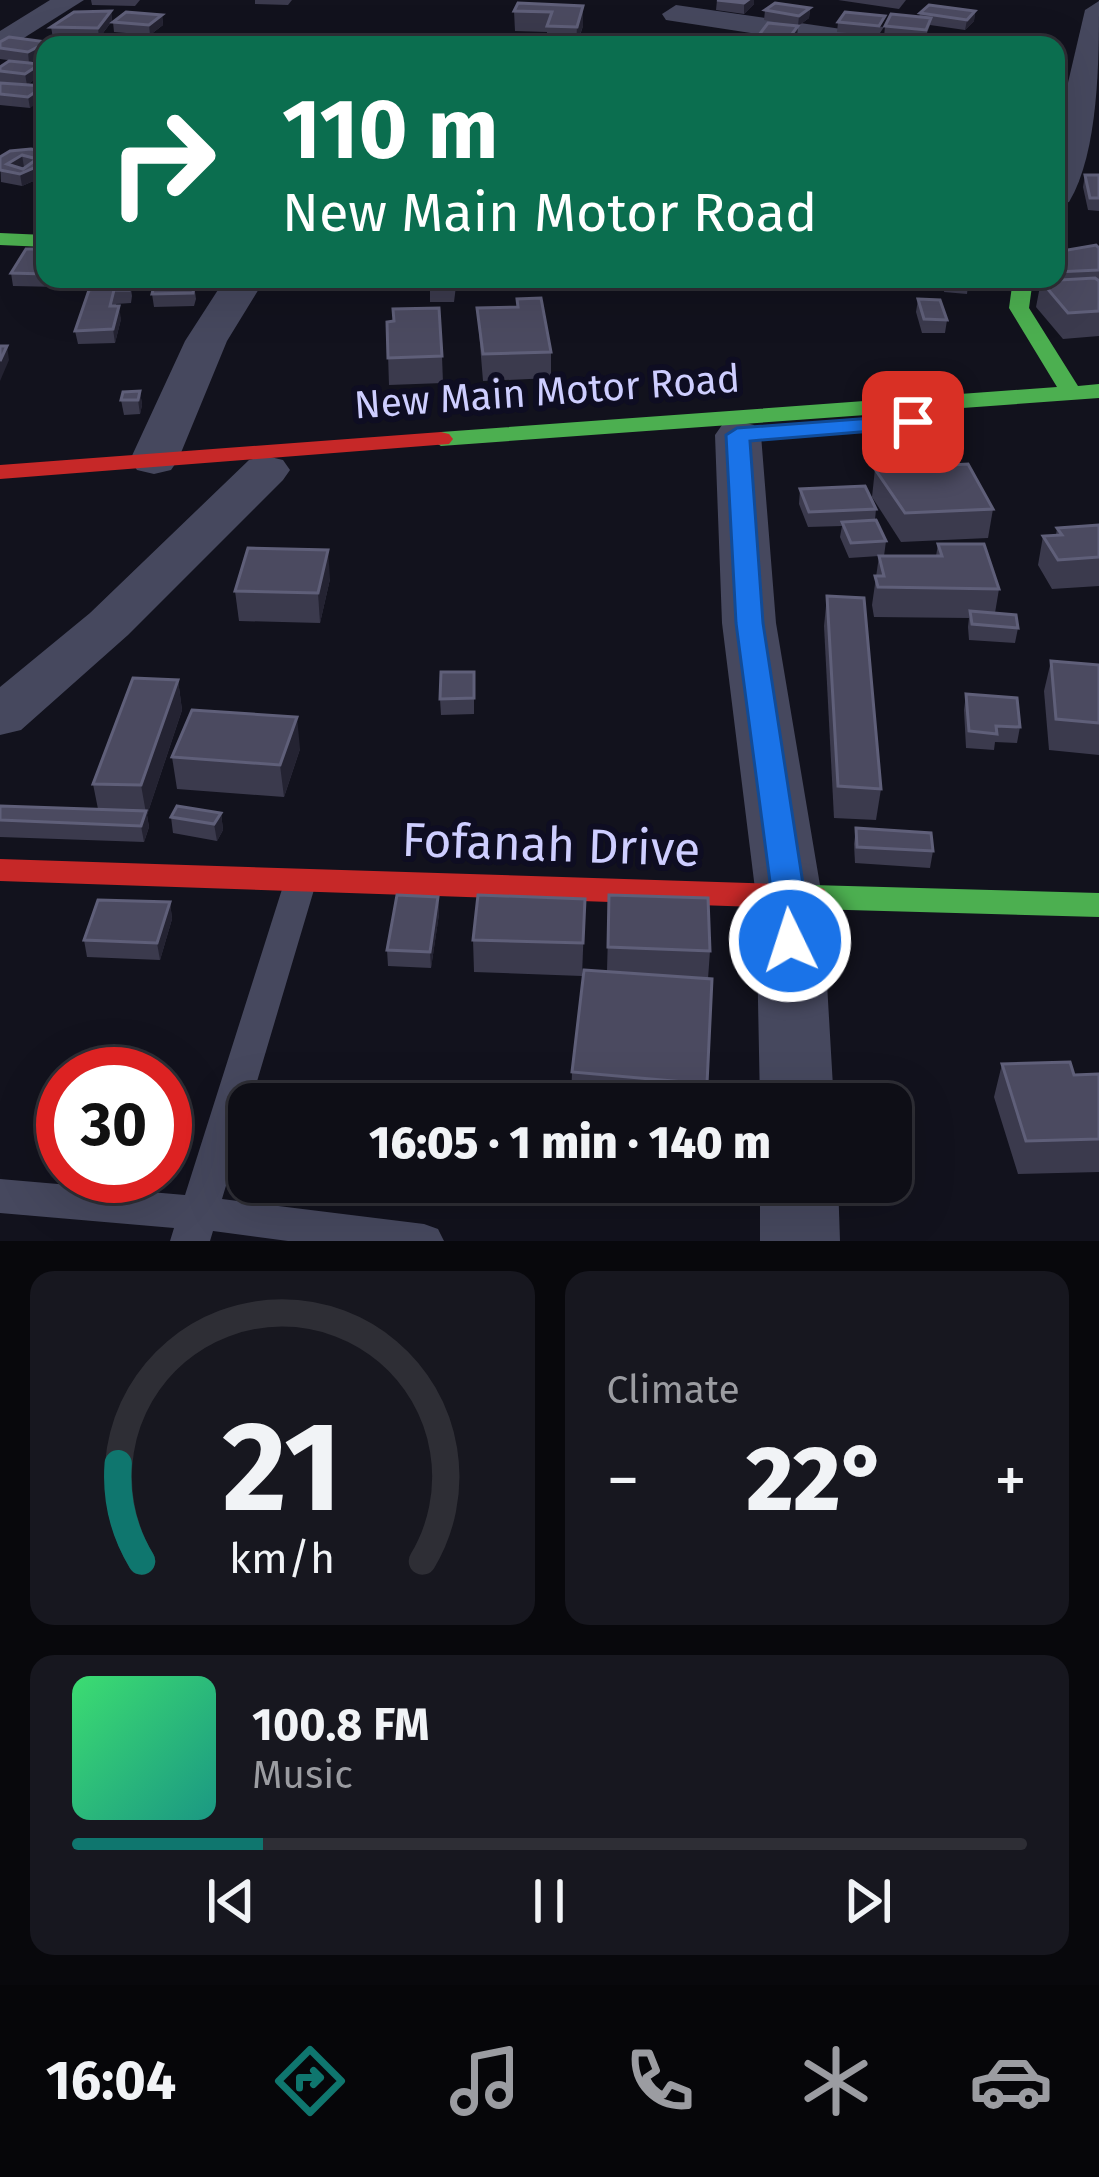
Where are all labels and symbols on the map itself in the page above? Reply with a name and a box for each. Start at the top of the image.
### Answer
street label: New Main Motor Road [353,356,741,428]
pin [862,371,964,473]
street label: Fofanah Drive [401,811,701,879]
position arrow [727,878,853,1004]
speed limit sign: 30 [36,1047,192,1203]

